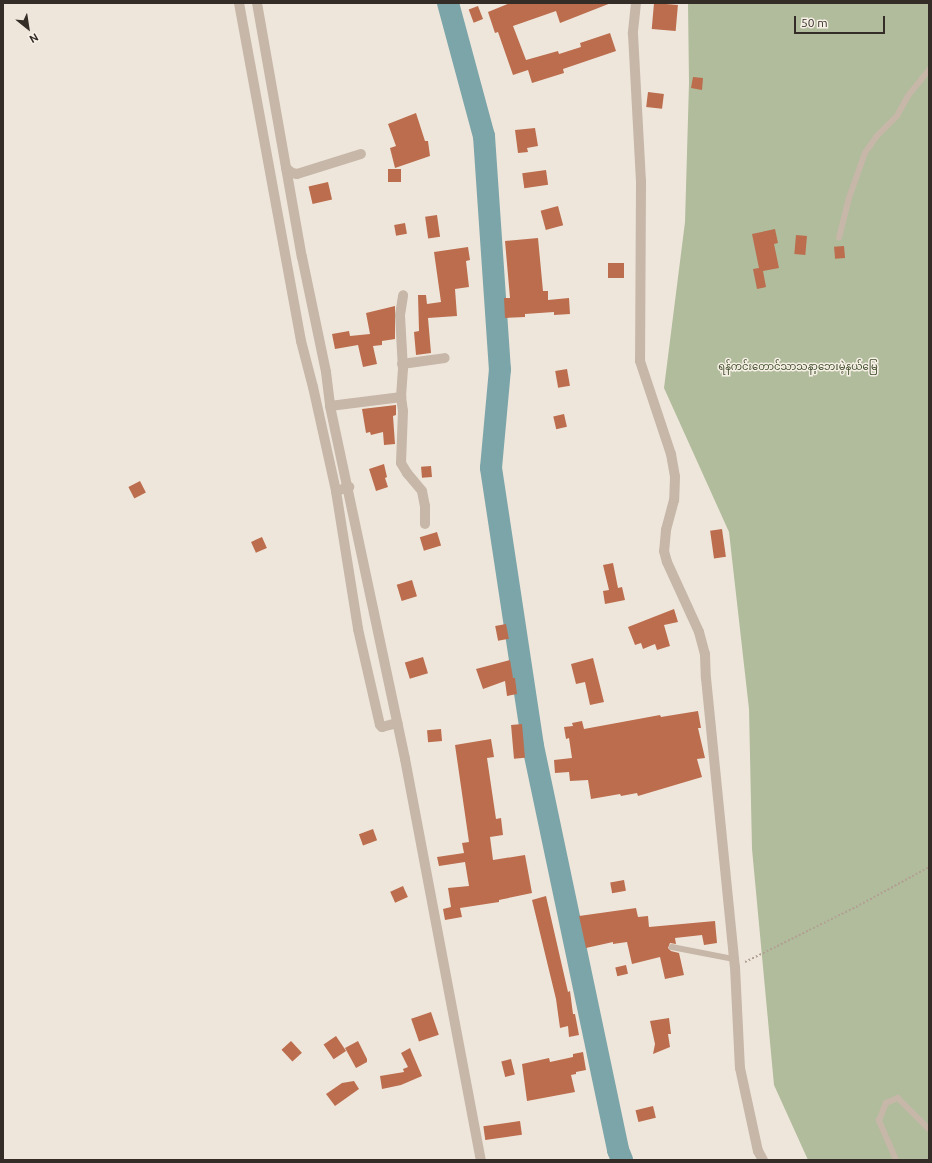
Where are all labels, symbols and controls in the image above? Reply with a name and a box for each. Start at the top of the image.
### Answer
north arrow [8,8,48,48]
scale bar [796,8,887,34]
text: 50 m [801,16,828,29]
text: N [27,31,41,46]
park label: ရန်ကင်းတောင်သာသနာ့ဘေးမဲ့နယ်မြေ [718,361,878,373]

